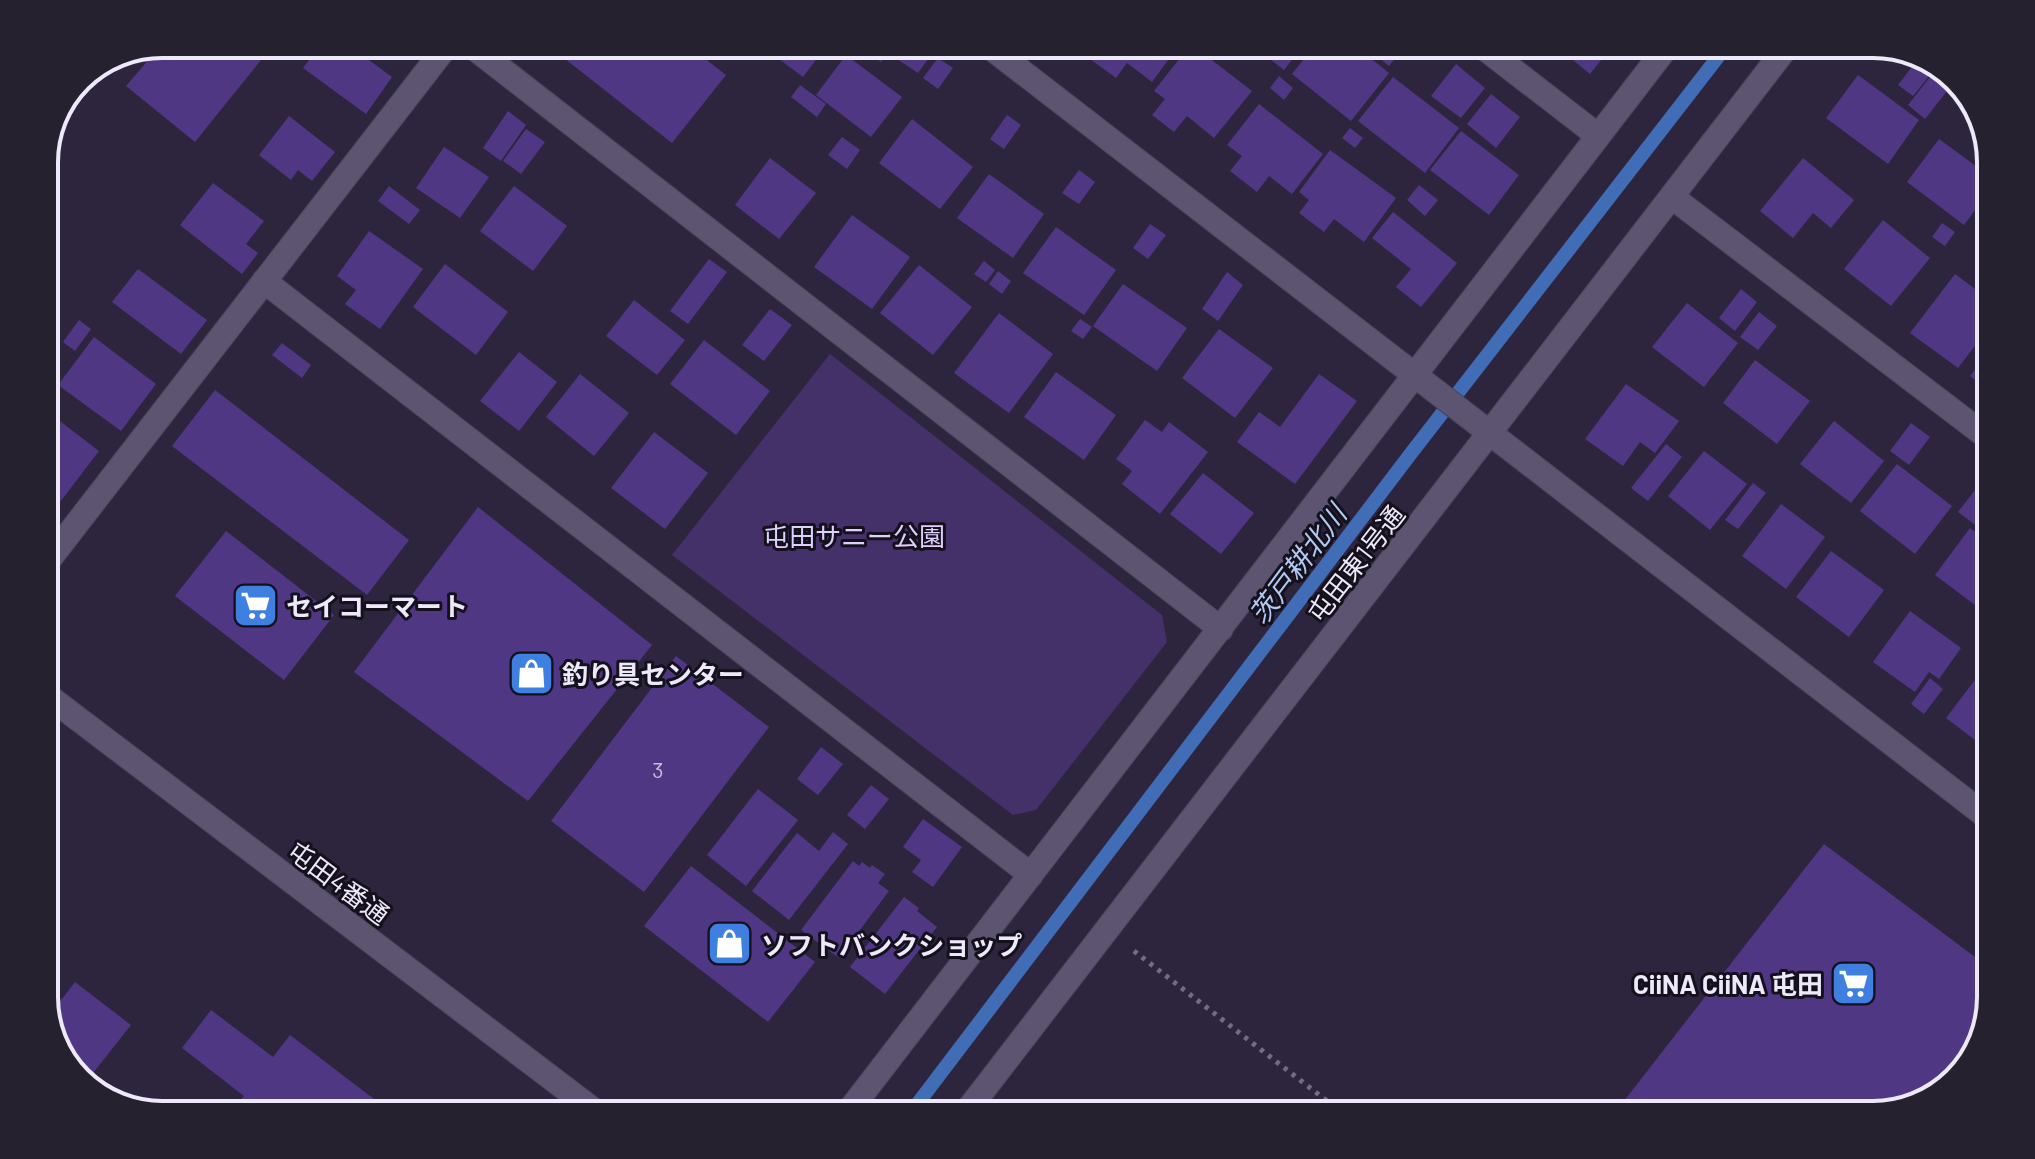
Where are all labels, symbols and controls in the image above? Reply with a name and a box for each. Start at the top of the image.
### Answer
water label: 茨戸耕北川 [1241,495,1355,630]
street label: 屯田東1号通 [1300,499,1410,627]
park label: 屯田サニー公園 [763,520,945,551]
supermarket icon: セイコーマート [231,581,279,629]
place label: セイコーマート [286,590,468,621]
shop icon: 釣り具センター [507,649,555,697]
place label: 釣り具センター [562,658,744,689]
house number: 3 [652,756,664,782]
street label: 屯田4番通 [282,834,396,930]
shop icon: ソフトバンクショップ [706,920,754,968]
place label: ソフトバンクショップ [761,929,1022,960]
supermarket icon: CiiNA CiiNA 屯田 [1830,959,1878,1007]
place label: CiiNA CiiNA 屯田 [1633,968,1823,999]

